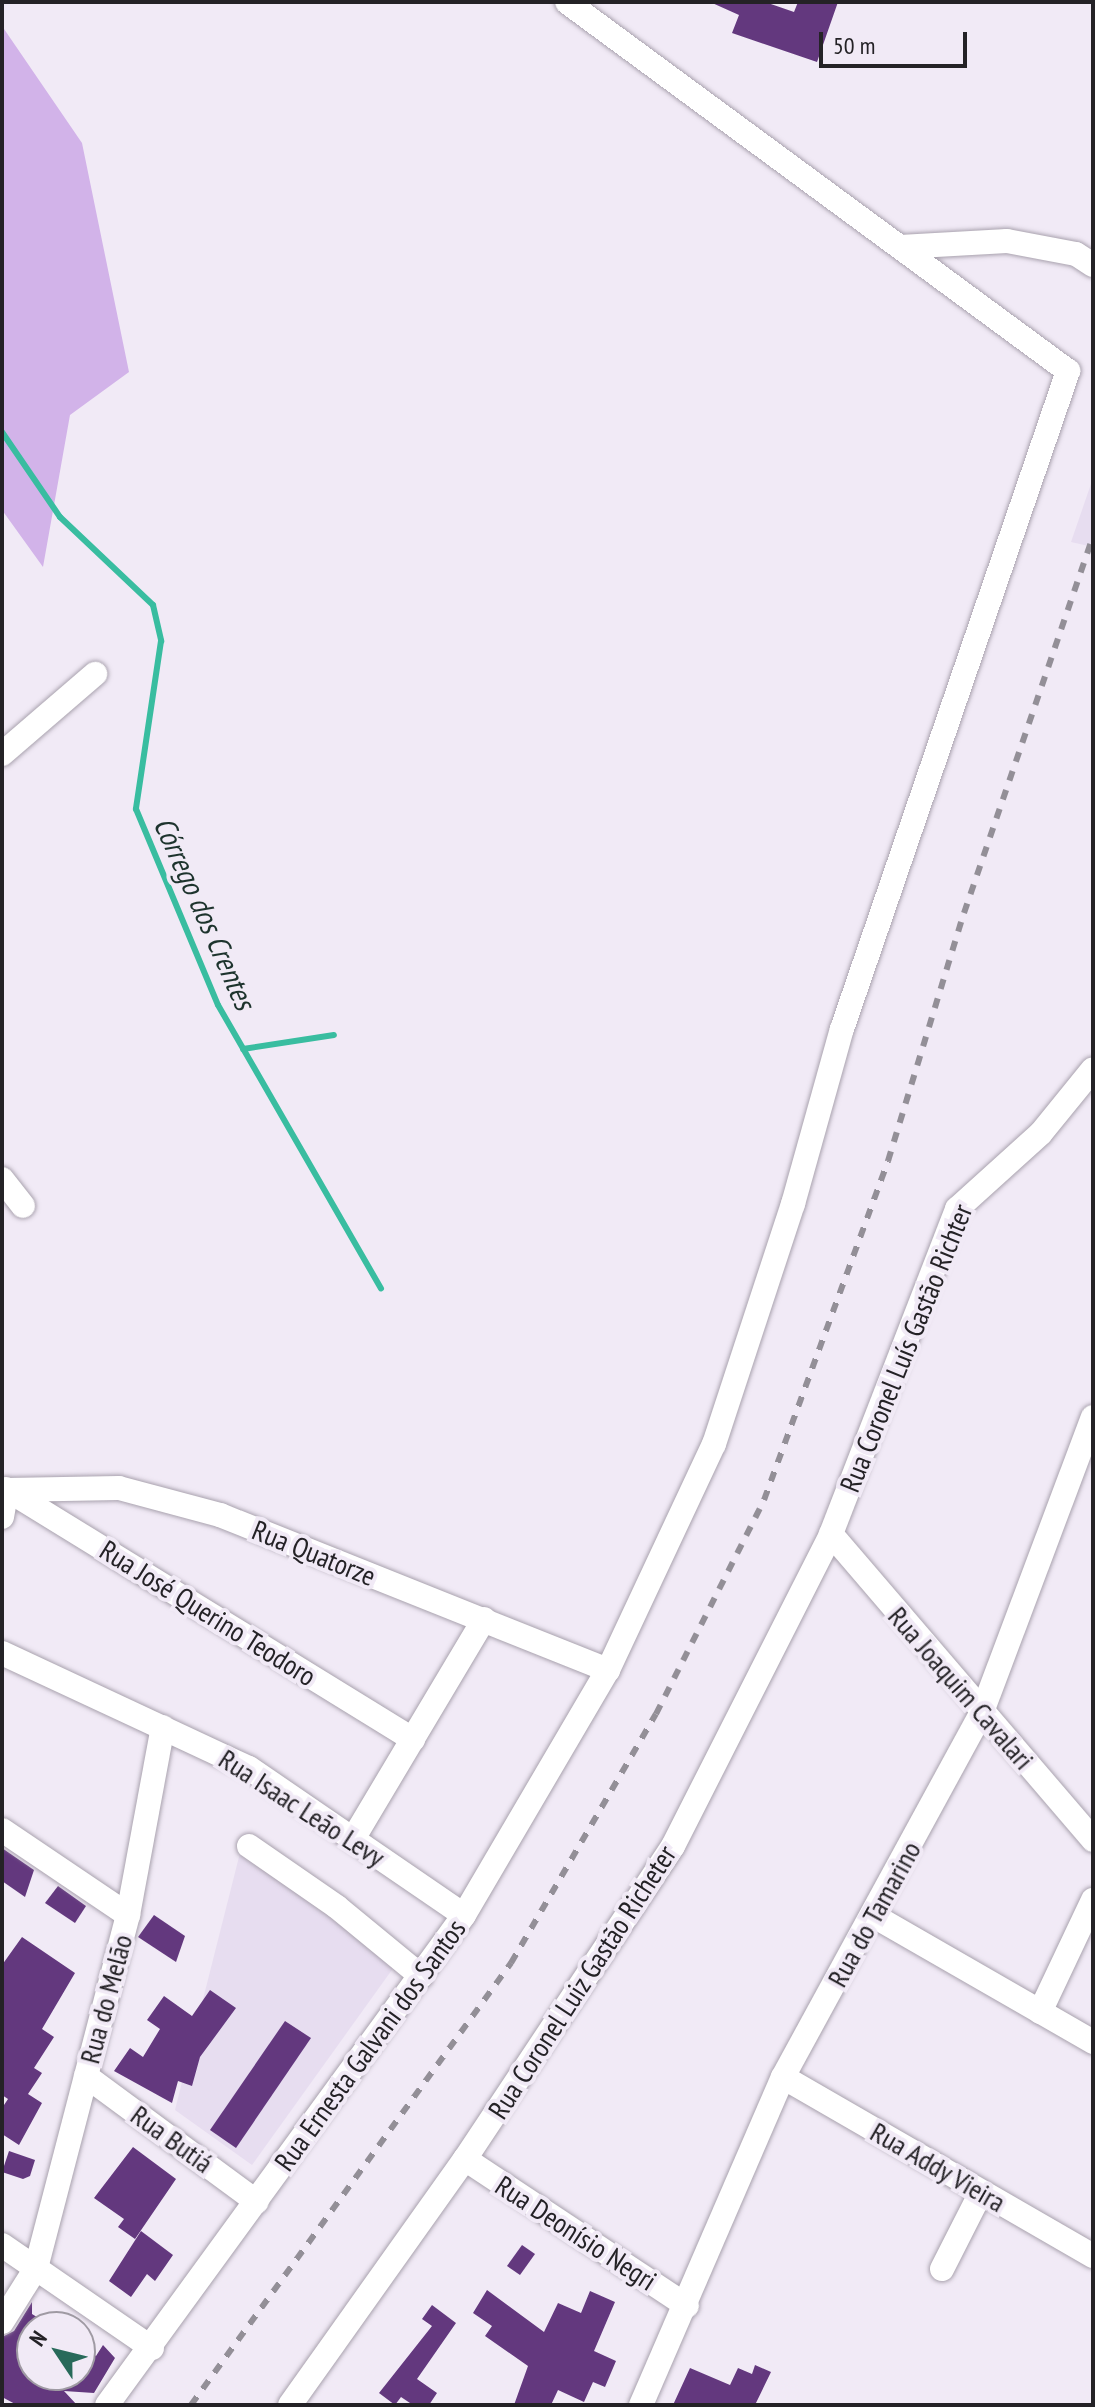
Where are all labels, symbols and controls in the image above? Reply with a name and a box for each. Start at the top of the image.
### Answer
scale bar [823,16,971,66]
text: 50 m [833,30,875,61]
water label: Córrego dos Crentes [146,811,264,1015]
street label: Rua Coronel Luís Gastão Richter [833,1199,979,1497]
street label: Rua Quatorze [247,1513,381,1593]
street label: Rua José Querino Teodoro [94,1533,322,1693]
street label: Rua Joaquim Cavalari [881,1600,1041,1776]
street label: Rua Isaac Leão Levy [213,1742,391,1874]
street label: Rua do Tamarino [820,1835,928,1993]
street label: Rua Coronel Luiz Gastão Richeter [481,1839,683,2125]
street label: Rua Ernesta Galvani dos Santos [267,1913,473,2177]
street label: Rua do Melão [73,1931,139,2067]
street label: Rua Butiá [124,2098,220,2180]
street label: Rua Addy Vieira [864,2114,1012,2220]
street label: Rua Deonísio Negri [489,2169,663,2297]
north arrow [16,2311,96,2391]
text: N [23,2325,53,2351]

